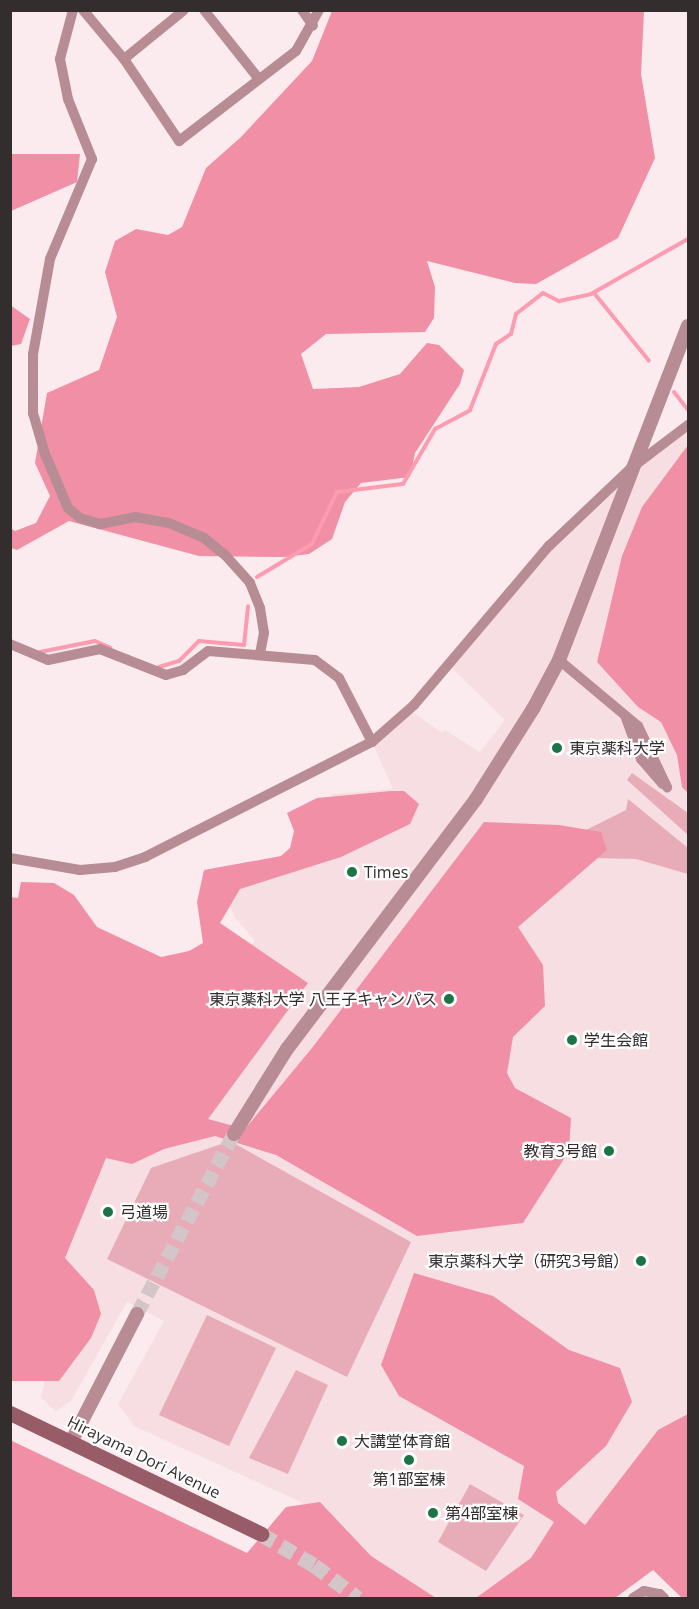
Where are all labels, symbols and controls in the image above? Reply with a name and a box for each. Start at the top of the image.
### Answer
place label: 東京薬科大学 [569,738,665,758]
marker: 東京薬科大学 [550,741,564,755]
place label: Times [364,862,408,882]
marker: Times [345,865,359,879]
place label: 東京薬科大学 八王子キャンパス [209,989,437,1009]
marker: 東京薬科大学 八王子キャンパス [442,992,456,1006]
place label: 学生会館 [584,1030,648,1050]
marker: 学生会館 [565,1033,579,1047]
place label: 教育3号館 [524,1141,597,1161]
marker: 教育3号館 [602,1144,616,1158]
place label: 弓道場 [120,1202,168,1222]
marker: 弓道場 [101,1205,115,1219]
place label: 東京薬科大学（研究3号館） [428,1251,629,1271]
marker: 東京薬科大学（研究3号館） [634,1254,648,1268]
street label: Hirayama Dori Avenue [64,1412,224,1502]
place label: 大講堂体育館 [354,1431,450,1451]
marker: 大講堂体育館 [335,1434,349,1448]
marker: 第1部室棟 [402,1453,416,1467]
place label: 第1部室棟 [372,1469,446,1489]
place label: 第4部室棟 [445,1503,518,1523]
marker: 第4部室棟 [426,1506,440,1520]

